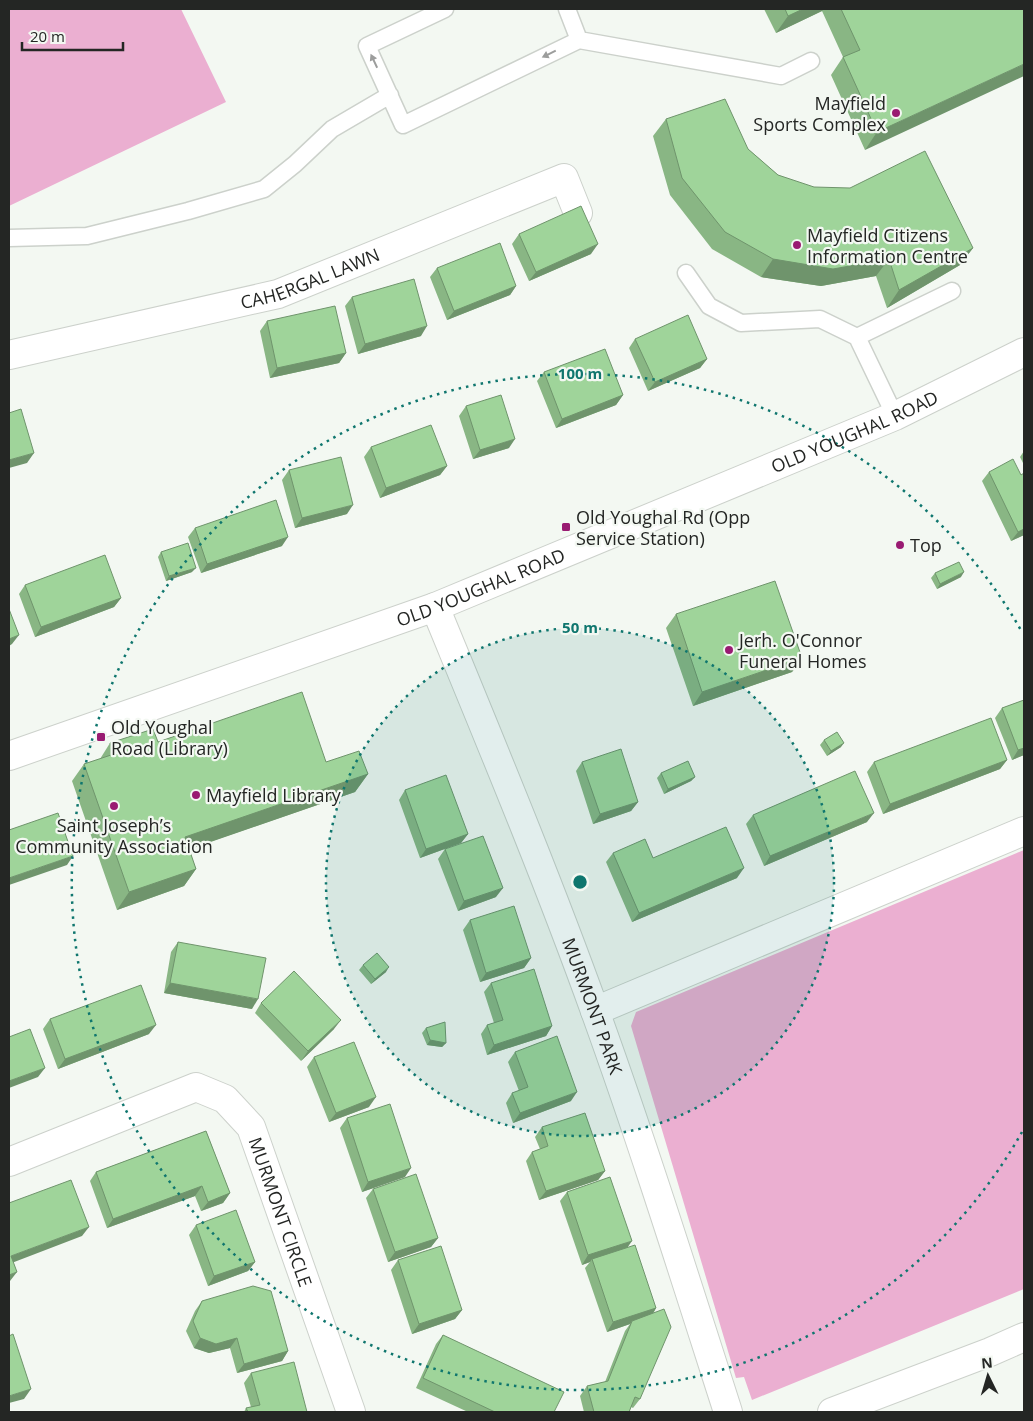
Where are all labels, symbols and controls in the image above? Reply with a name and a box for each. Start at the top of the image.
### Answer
scale bar [22,20,124,52]
text: 20 m [30,26,65,46]
one-way arrow [542,50,557,58]
one-way arrow [370,54,378,68]
place label: Mayfield Sports Complex [753,91,887,136]
marker: Mayfield Sports Complex [890,107,902,119]
place label: Mayfield Citizens Information Centre [807,223,968,268]
marker: Mayfield Citizens Information Centre [791,239,803,251]
street label: CAHERGAL LAWN [238,242,383,314]
text: 100 m [558,363,602,383]
street label: OLD YOUGHAL ROAD [767,385,942,478]
place label: Old Youghal Rd (Opp Service Station) [576,505,750,550]
marker: Old Youghal Rd (Opp Service Station) [560,521,572,533]
place label: Top [910,533,942,557]
marker: Top [894,539,906,551]
street label: OLD YOUGHAL ROAD [393,542,569,632]
text: 50 m [562,617,598,637]
place label: Jerh. O'Connor Funeral Homes [737,628,867,673]
marker: Jerh. O'Connor Funeral Homes [723,644,735,656]
place label: Old Youghal Road (Library) [111,715,228,760]
marker: Old Youghal Road (Library) [95,731,107,743]
place label: Mayfield Library [206,783,342,807]
marker: Mayfield Library [190,789,202,801]
marker: Saint Joseph’s Community Association [108,800,120,812]
place label: Saint Joseph’s Community Association [15,813,213,858]
centre of rings [571,873,589,891]
street label: MURMONT PARK [557,934,629,1078]
street label: MURMONT CIRCLE [243,1134,318,1290]
north arrow [963,1351,1013,1401]
text: N [980,1353,993,1373]

